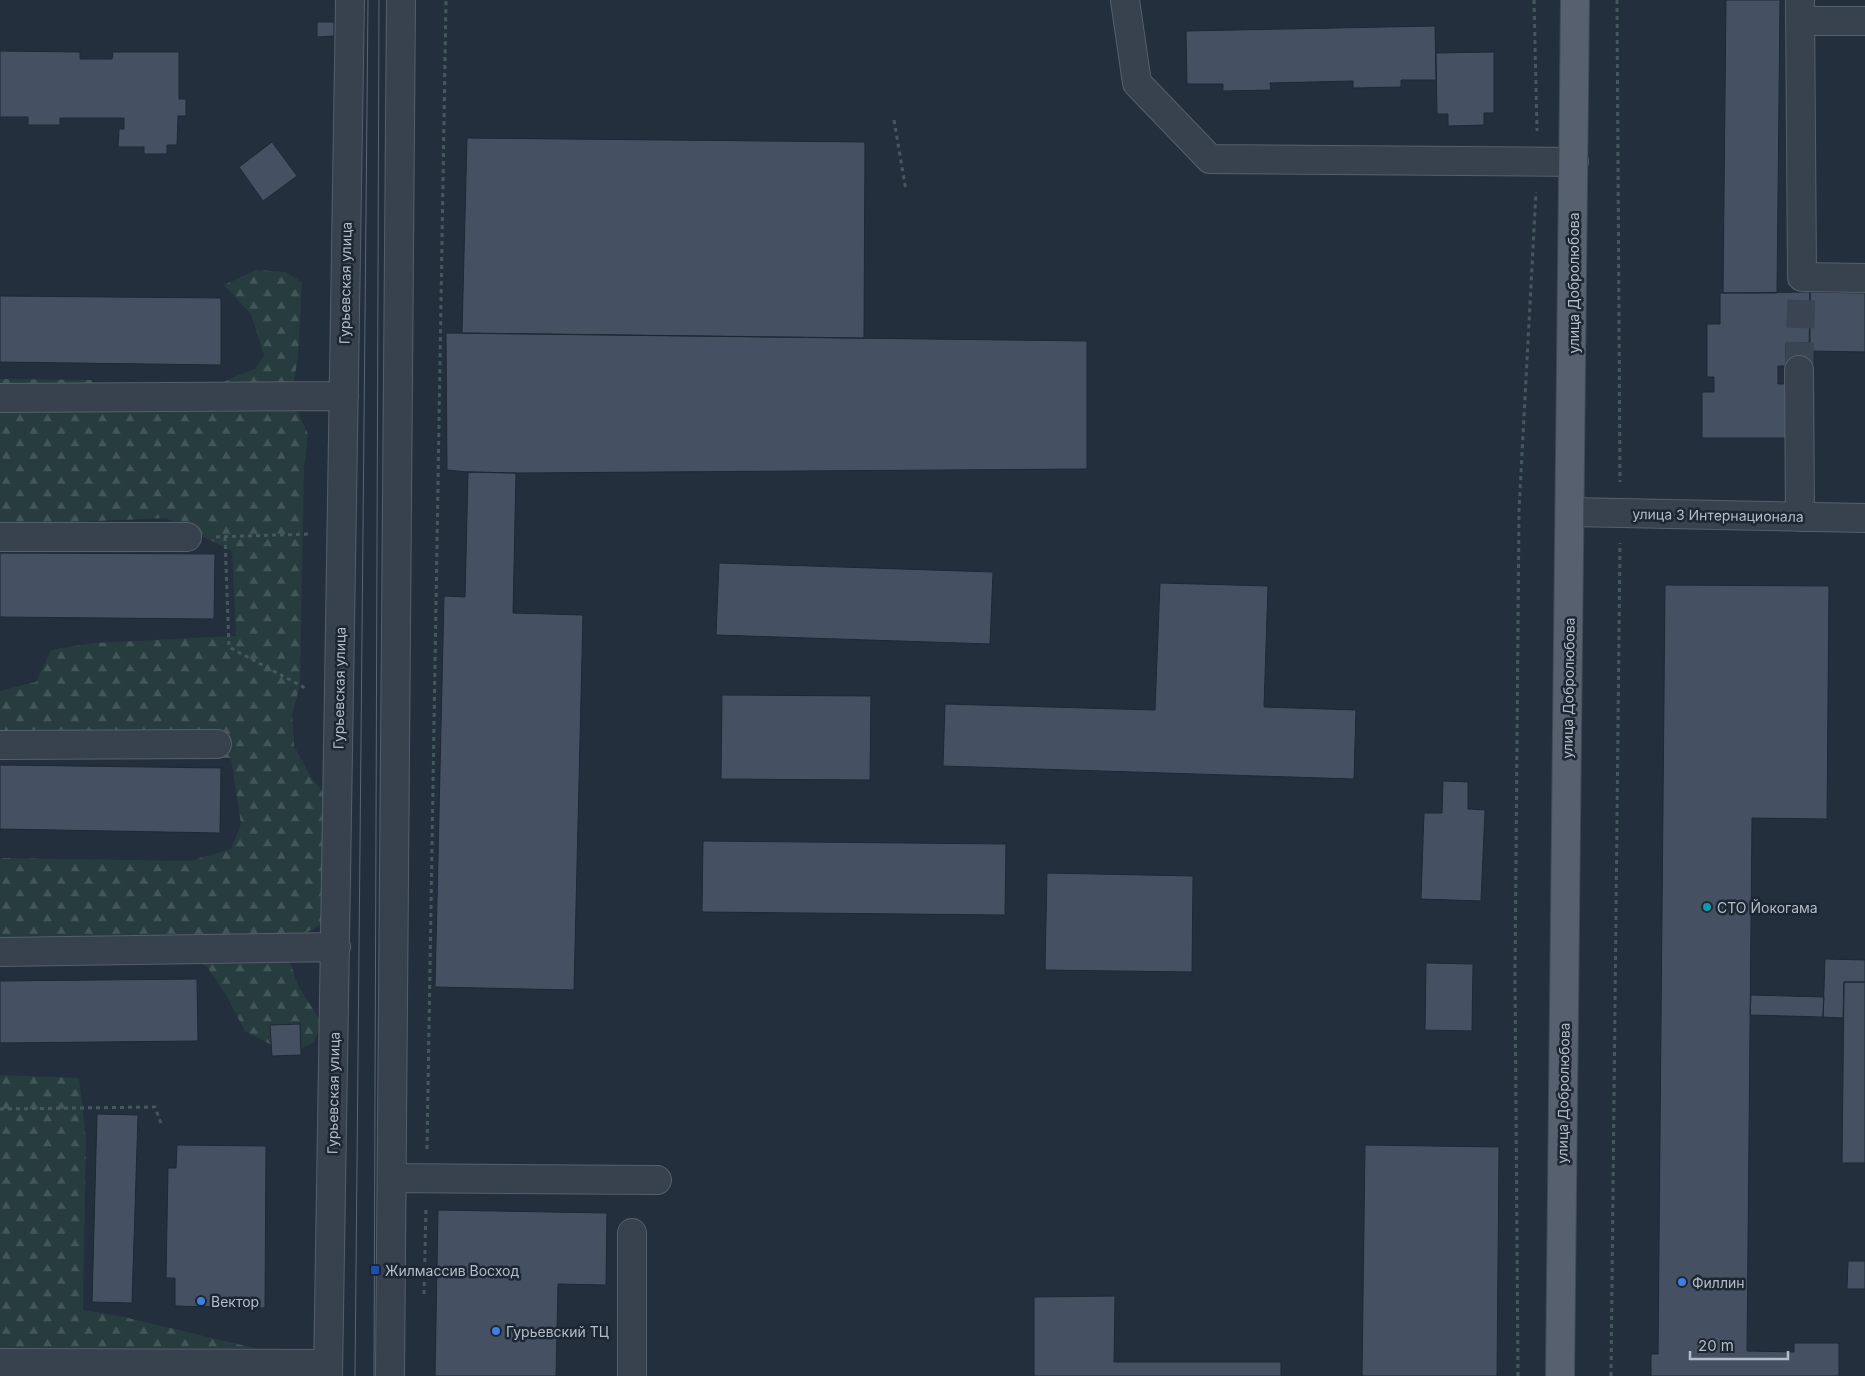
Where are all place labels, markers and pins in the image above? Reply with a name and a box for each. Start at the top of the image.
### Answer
place label: СТО Йокогама [1717,898,1818,916]
marker: СТО Йокогама [1701,901,1713,913]
place label: Жилмассив Восход [385,1262,519,1279]
marker: Жилмассив Восход [369,1264,381,1276]
place label: Филлин [1692,1274,1745,1291]
marker: Филлин [1676,1276,1688,1288]
place label: Вектор [211,1293,259,1310]
marker: Вектор [195,1295,207,1307]
place label: Гурьевский ТЦ [506,1323,609,1340]
marker: Гурьевский ТЦ [490,1325,502,1337]

